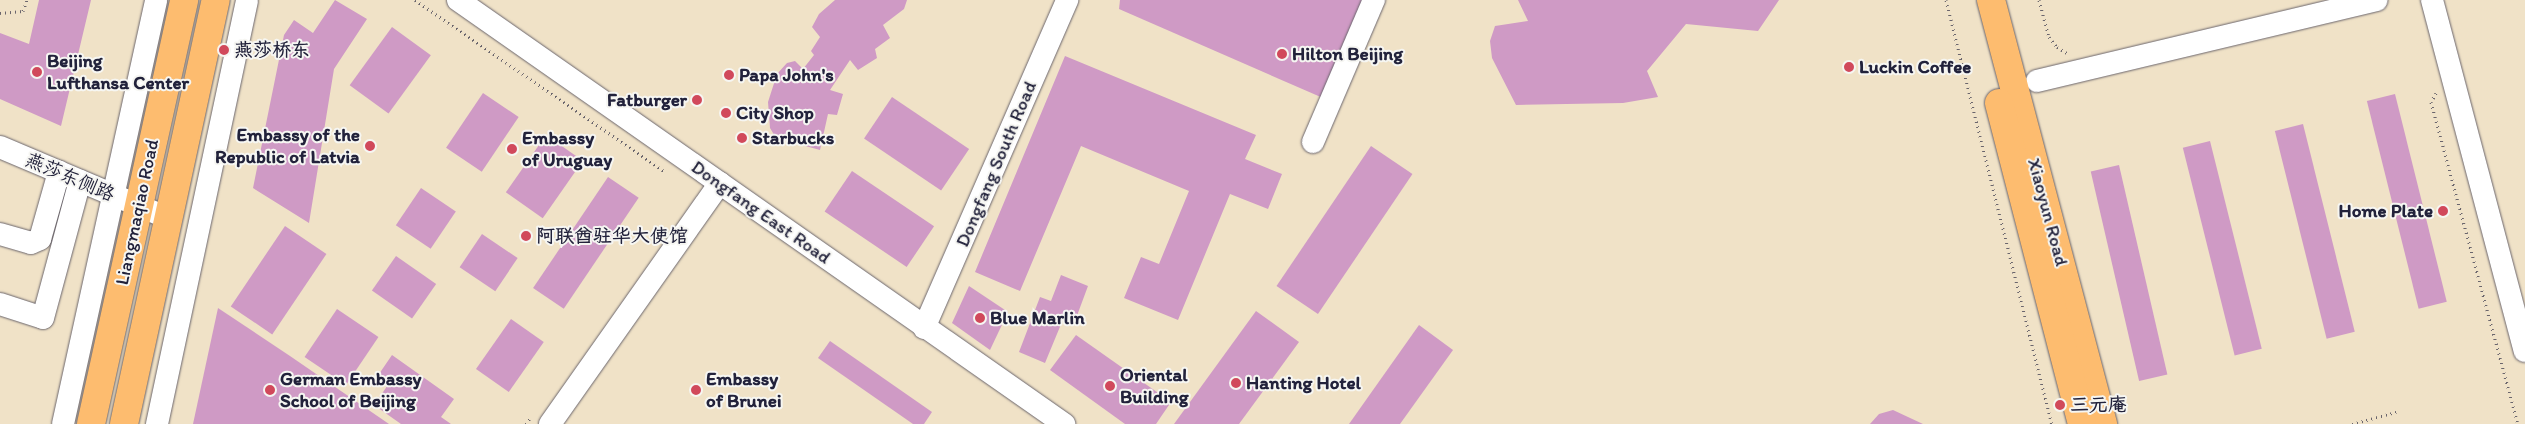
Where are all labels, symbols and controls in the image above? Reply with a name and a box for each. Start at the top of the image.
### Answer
place label: 燕莎桥东 [234,39,310,61]
place label: Hilton Beijing [1292,43,1403,65]
marker: 燕莎桥东 [218,44,230,56]
marker: Hilton Beijing [1276,48,1288,60]
place label: Beijing Lufthansa Center [47,50,189,94]
place label: Luckin Coffee [1859,56,1971,78]
marker: Luckin Coffee [1843,61,1855,73]
place label: Papa John's [739,64,834,86]
marker: Beijing Lufthansa Center [31,66,43,78]
marker: Papa John's [723,69,735,81]
street label: Dongfang South Road [951,78,1041,250]
place label: Fatburger [607,89,687,111]
marker: Fatburger [691,94,703,106]
place label: City Shop [736,102,813,124]
marker: City Shop [720,107,732,119]
place label: Embassy of the Republic of Latvia [215,124,360,168]
place label: Embassy of Uruguay [522,127,613,171]
place label: Starbucks [752,127,834,149]
marker: Starbucks [736,132,748,144]
street label: Liangmaqiao Road [110,137,164,287]
marker: Embassy of the Republic of Latvia [364,140,376,152]
marker: Embassy of Uruguay [506,143,518,155]
street label: 燕莎东侧路 [22,148,118,206]
street label: Dongfang East Road [687,155,835,269]
street label: Xiaoyun Road [2023,156,2073,268]
place label: Home Plate [2339,200,2433,222]
marker: Home Plate [2437,205,2449,217]
place label: 阿联酋驻华大使馆 [536,225,688,247]
marker: 阿联酋驻华大使馆 [520,230,532,242]
place label: Blue Marlin [990,307,1085,329]
marker: Blue Marlin [974,312,986,324]
place label: Oriental Building [1120,364,1189,408]
place label: German Embassy School of Beijing [280,368,422,412]
place label: Embassy of Brunei [706,368,781,412]
place label: Hanting Hotel [1246,372,1361,394]
marker: Hanting Hotel [1230,377,1242,389]
marker: Oriental Building [1104,380,1116,392]
marker: German Embassy School of Beijing [264,384,276,396]
marker: Embassy of Brunei [690,384,702,396]
place label: 三元庵 [2070,394,2127,416]
marker: 三元庵 [2054,399,2066,411]

